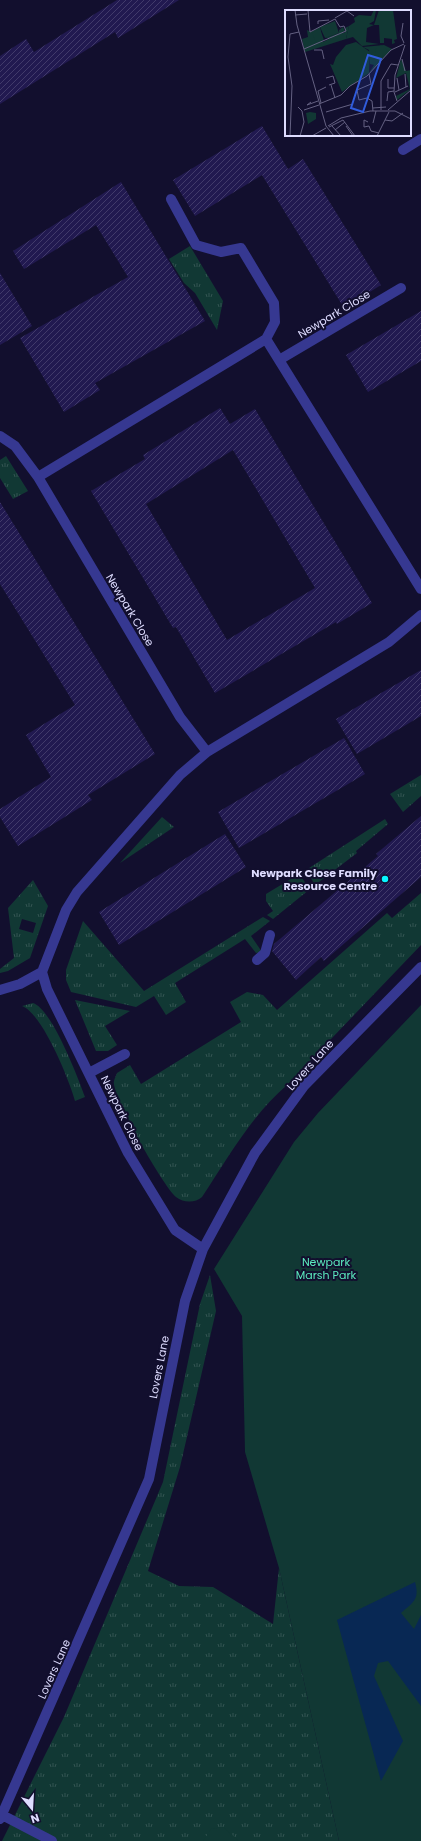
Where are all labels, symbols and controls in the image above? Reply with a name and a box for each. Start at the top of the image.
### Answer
inset map [285,10,411,136]
street label: Newpark Close [295,286,373,342]
street label: Newpark Close [102,571,158,649]
place label: Newpark Close Family Resource Centre [251,865,377,894]
marker: Newpark Close Family Resource Centre [380,874,390,884]
street label: Lovers Lane [283,1036,337,1094]
street label: Newpark Close [97,1073,147,1153]
park label: Newpark Marsh Park [296,1254,356,1283]
street label: Lovers Lane [145,1334,173,1400]
street label: Lovers Lane [34,1637,74,1701]
north arrow [12,1789,52,1829]
text: N [29,1810,42,1827]

